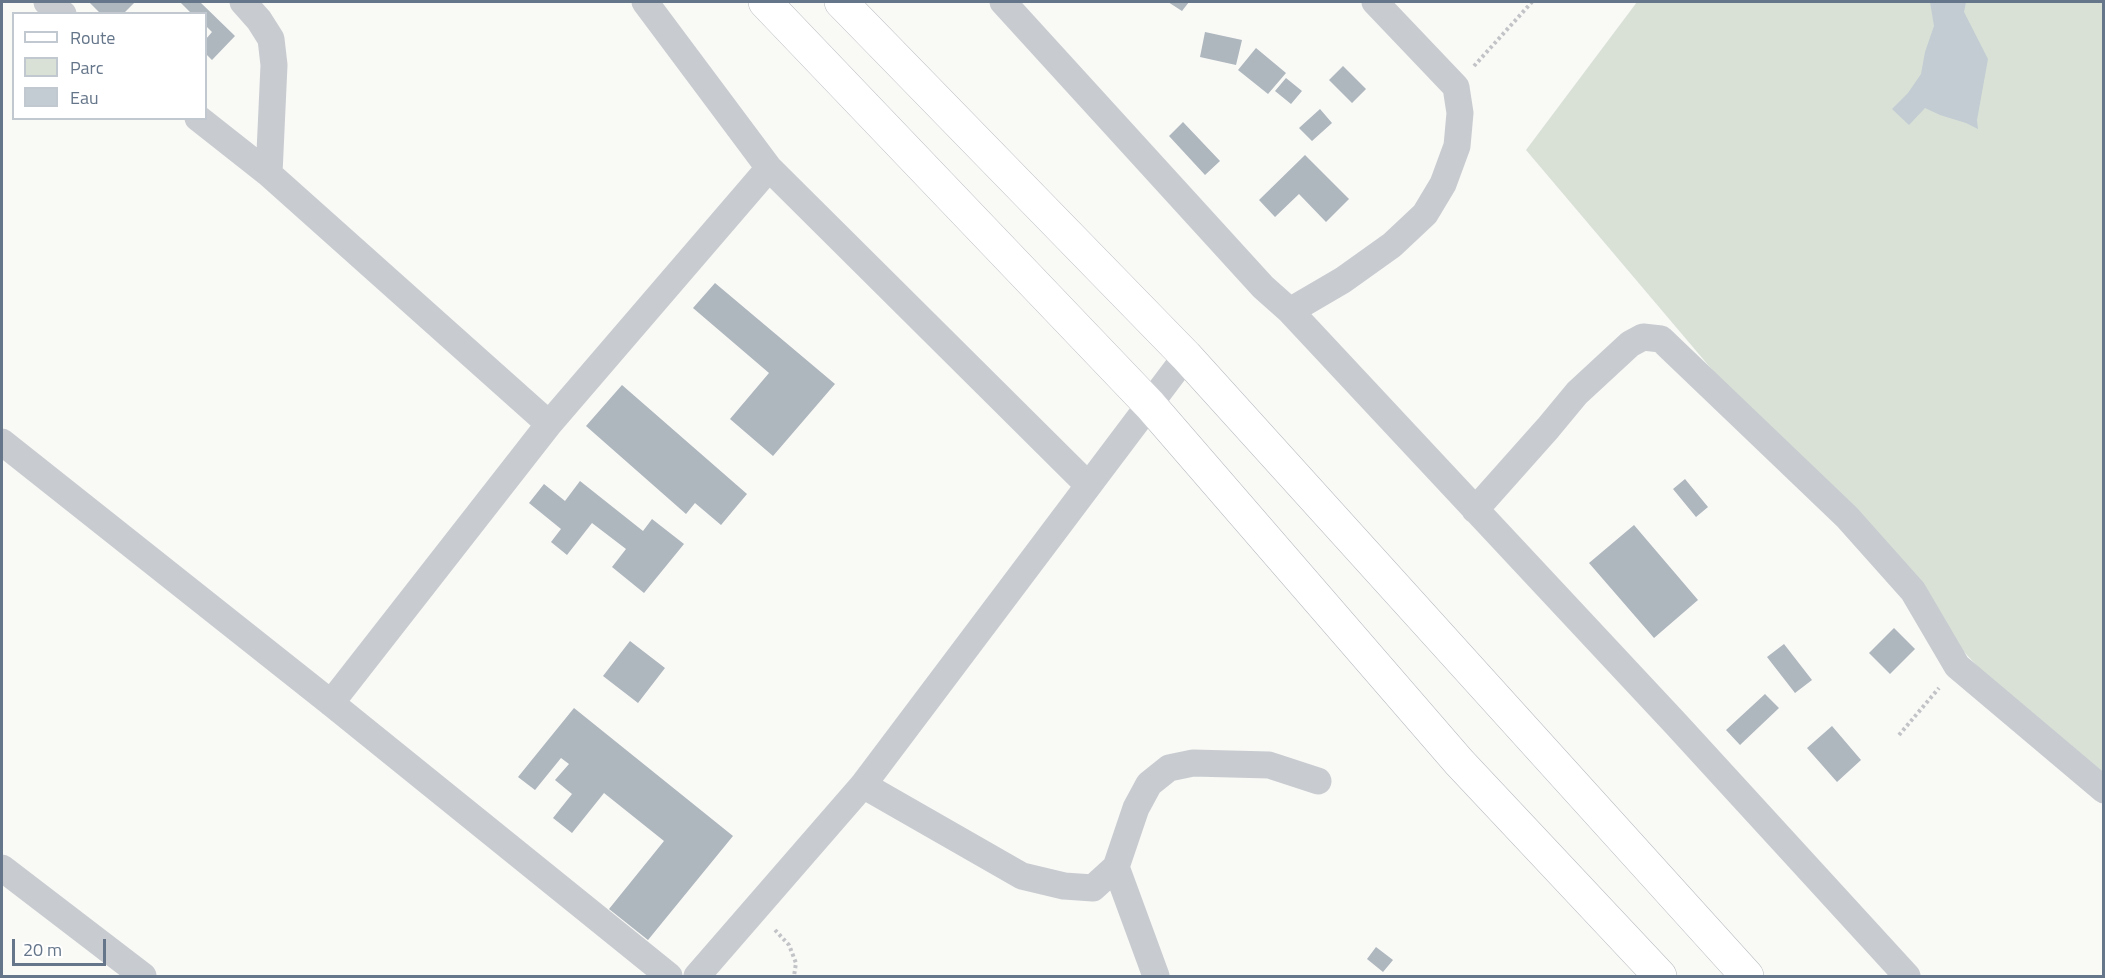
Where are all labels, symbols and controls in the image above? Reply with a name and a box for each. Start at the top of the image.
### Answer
legend [12,12,207,120]
text: Route [70,24,115,51]
text: Parc [70,54,104,81]
text: Eau [70,84,99,111]
scale bar [15,927,110,965]
text: 20 m [23,936,62,963]

